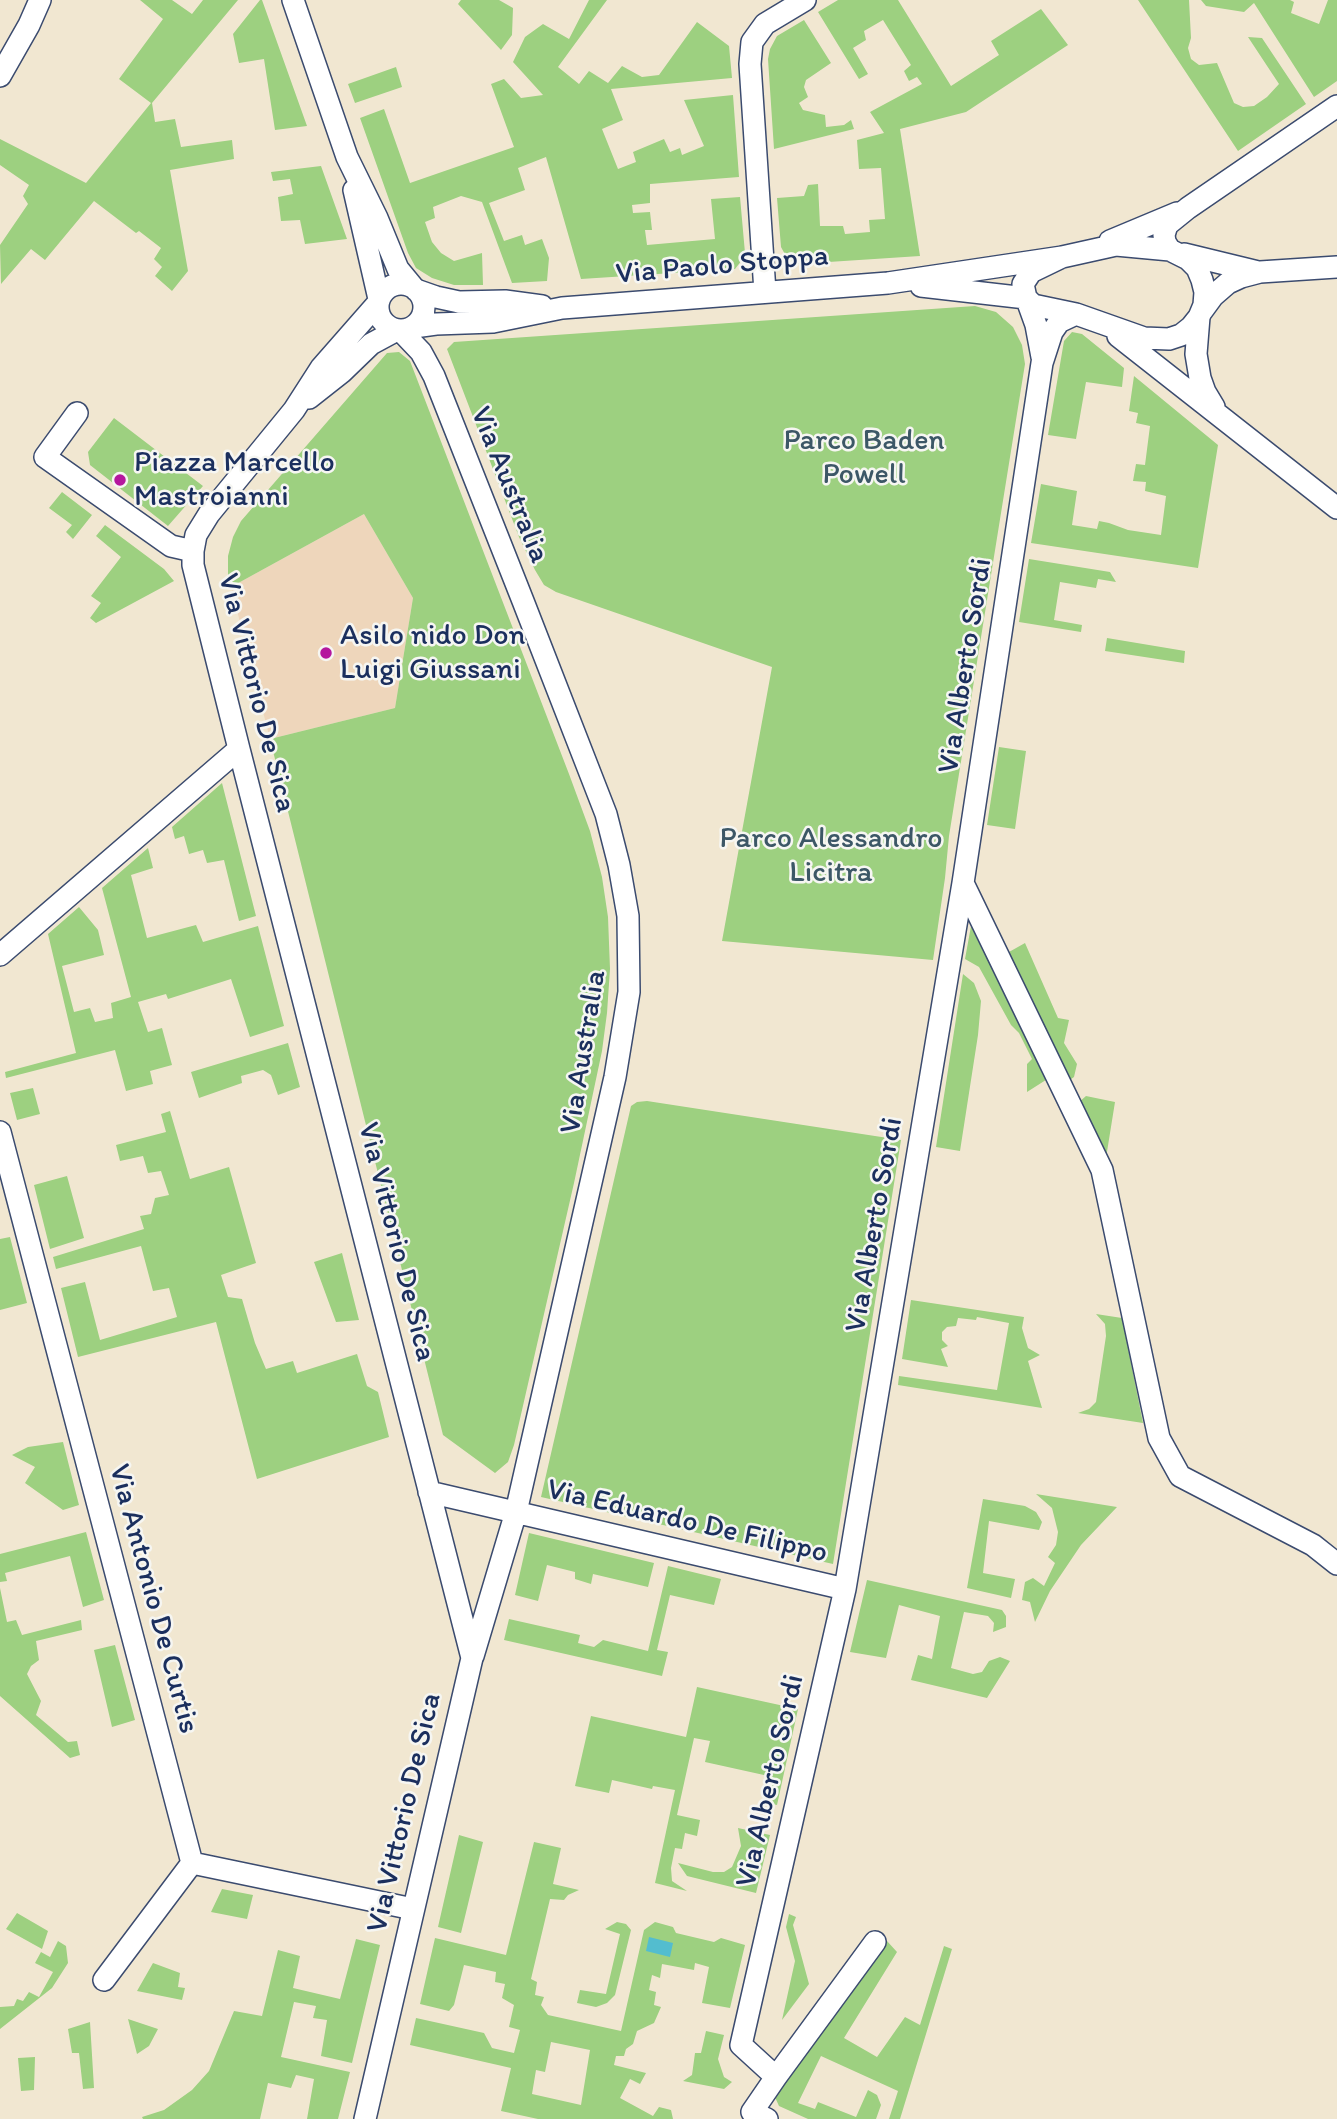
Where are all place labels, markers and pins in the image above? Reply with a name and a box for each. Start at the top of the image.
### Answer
place label: Piazza Marcello Mastroianni [134,445,335,516]
marker: Piazza Marcello Mastroianni [112,472,128,488]
place label: Asilo nido Don Luigi Giussani [340,618,526,688]
marker: Asilo nido Don Luigi Giussani [318,645,334,661]

